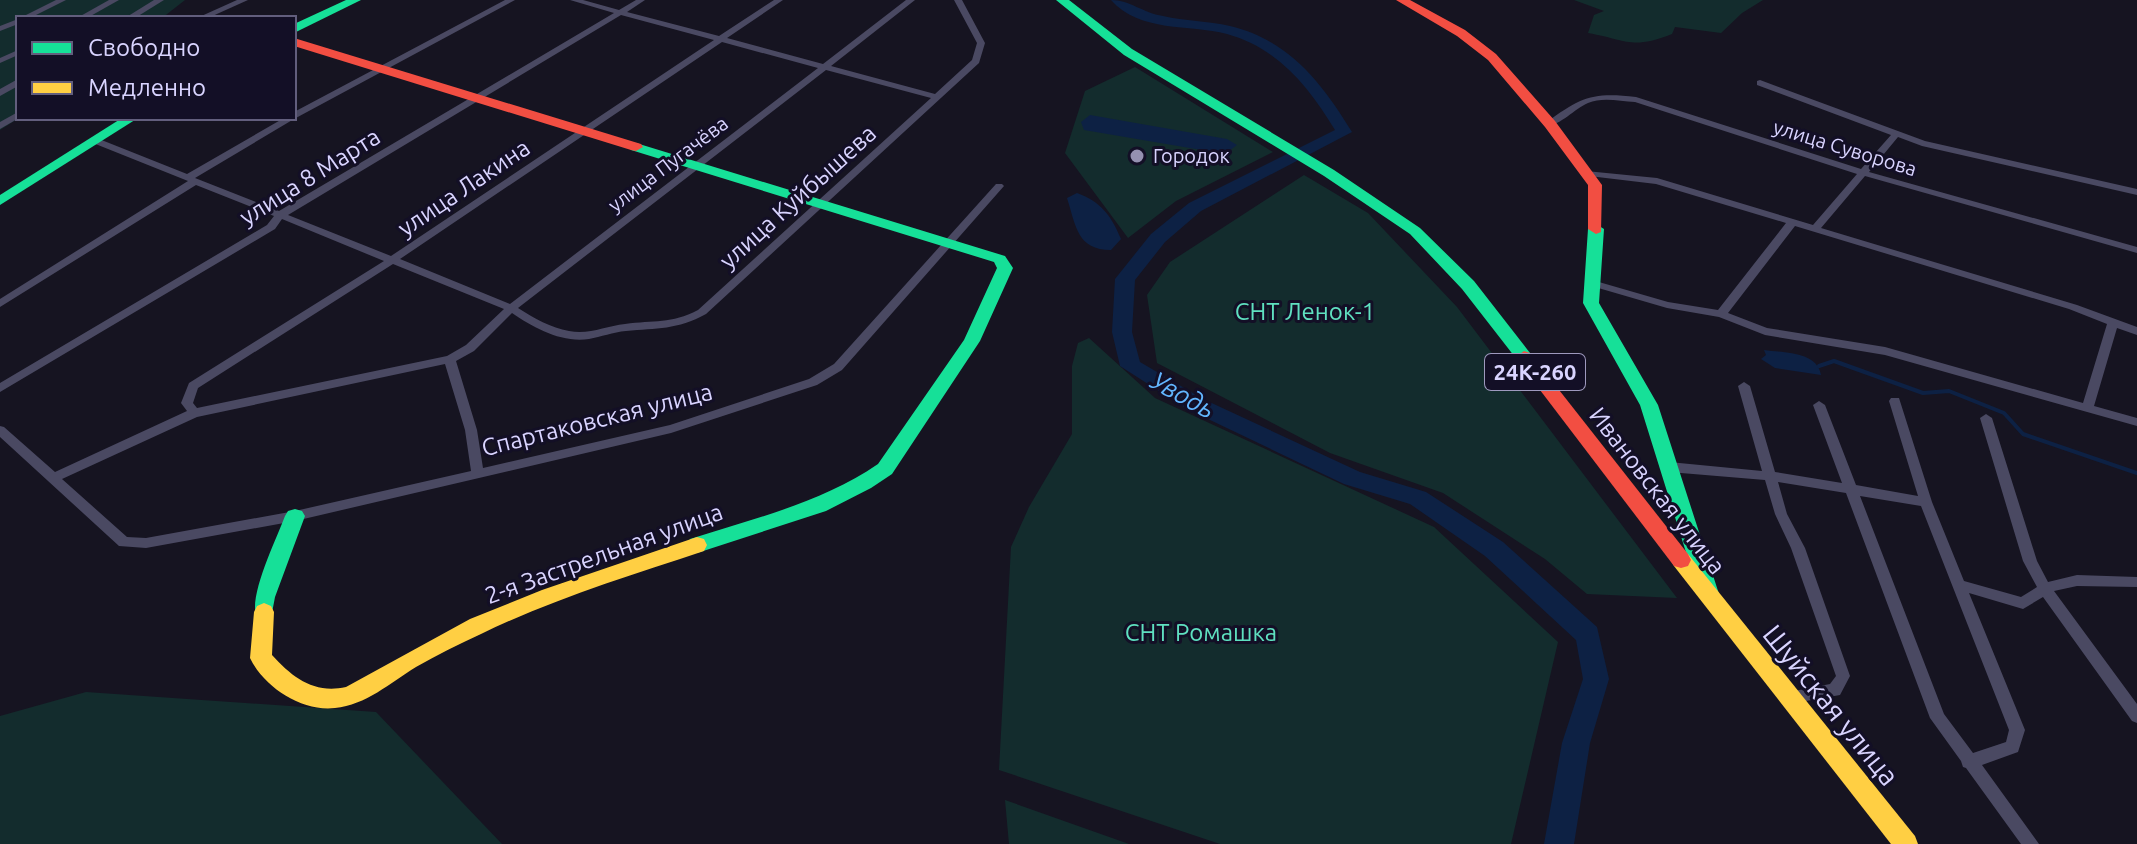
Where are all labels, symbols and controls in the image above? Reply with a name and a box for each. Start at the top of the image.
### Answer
legend [16,16,296,120]
text: Свободно [88,34,200,61]
text: Медленно [88,74,206,101]
street label: улица Пугачёва [603,111,732,216]
street label: улица Суворова [1771,115,1920,180]
street label: улица Куйбышева [714,119,881,274]
street label: улица 8 Марта [235,123,385,231]
street label: улица Лакина [393,134,535,242]
place label: Городок [1153,144,1230,167]
marker: Городок [1128,147,1146,165]
park label: СНТ Ленок-1 [1235,298,1375,325]
road number: 24К-260 [1485,354,1585,390]
water label: Уводь [1145,365,1220,424]
street label: Спартаковская улица [479,378,715,461]
street label: Ивановская улица [1584,402,1731,579]
street label: 2-я Застрельная улица [481,498,726,609]
street label: Шуйская улица [1757,618,1905,791]
park label: СНТ Ромашка [1125,619,1277,646]

